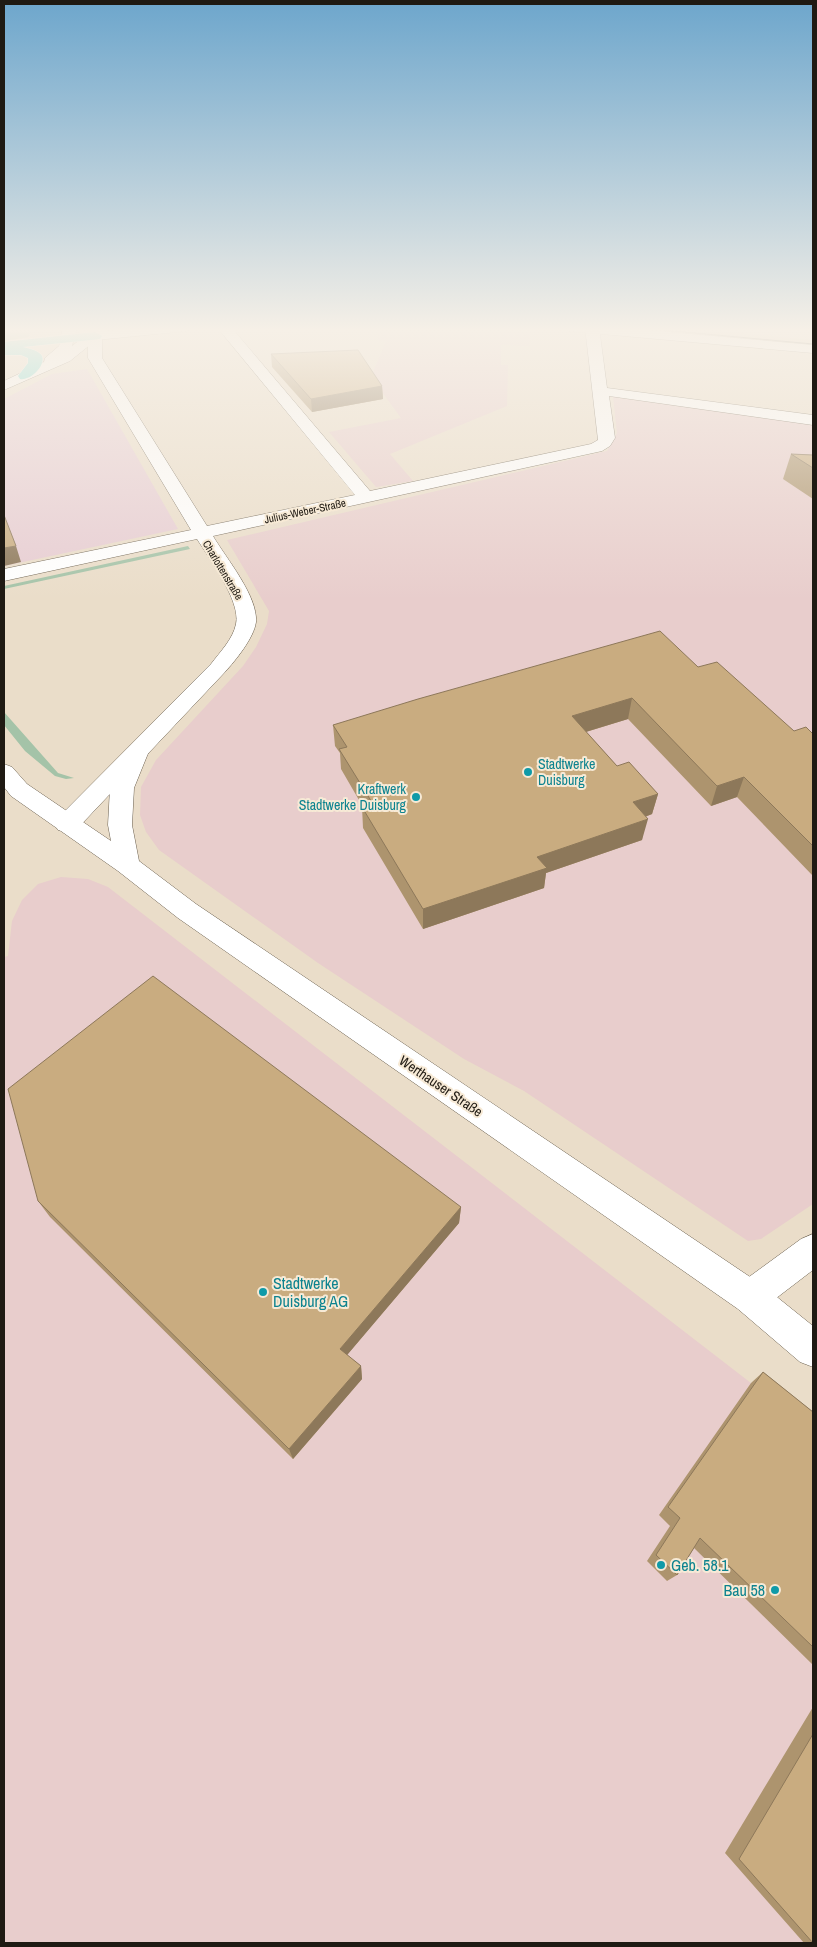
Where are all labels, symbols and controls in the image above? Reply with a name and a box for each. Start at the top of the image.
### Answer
street label: Julius-Weber-Straße [263,496,347,526]
street label: Charlottenstraße [200,538,246,602]
place label: Stadtwerke Duisburg [538,755,595,789]
marker: Stadtwerke Duisburg [522,766,534,778]
place label: Kraftwerk Stadtwerke Duisburg [299,780,407,814]
marker: Kraftwerk Stadtwerke Duisburg [410,791,422,803]
street label: Werthauser Straße [396,1051,486,1121]
place label: Stadtwerke Duisburg AG [273,1272,348,1312]
marker: Stadtwerke Duisburg AG [257,1286,269,1298]
place label: Geb. 58.1 [671,1554,729,1576]
marker: Geb. 58.1 [655,1559,667,1571]
place label: Bau 58 [723,1579,765,1601]
marker: Bau 58 [769,1584,781,1596]

